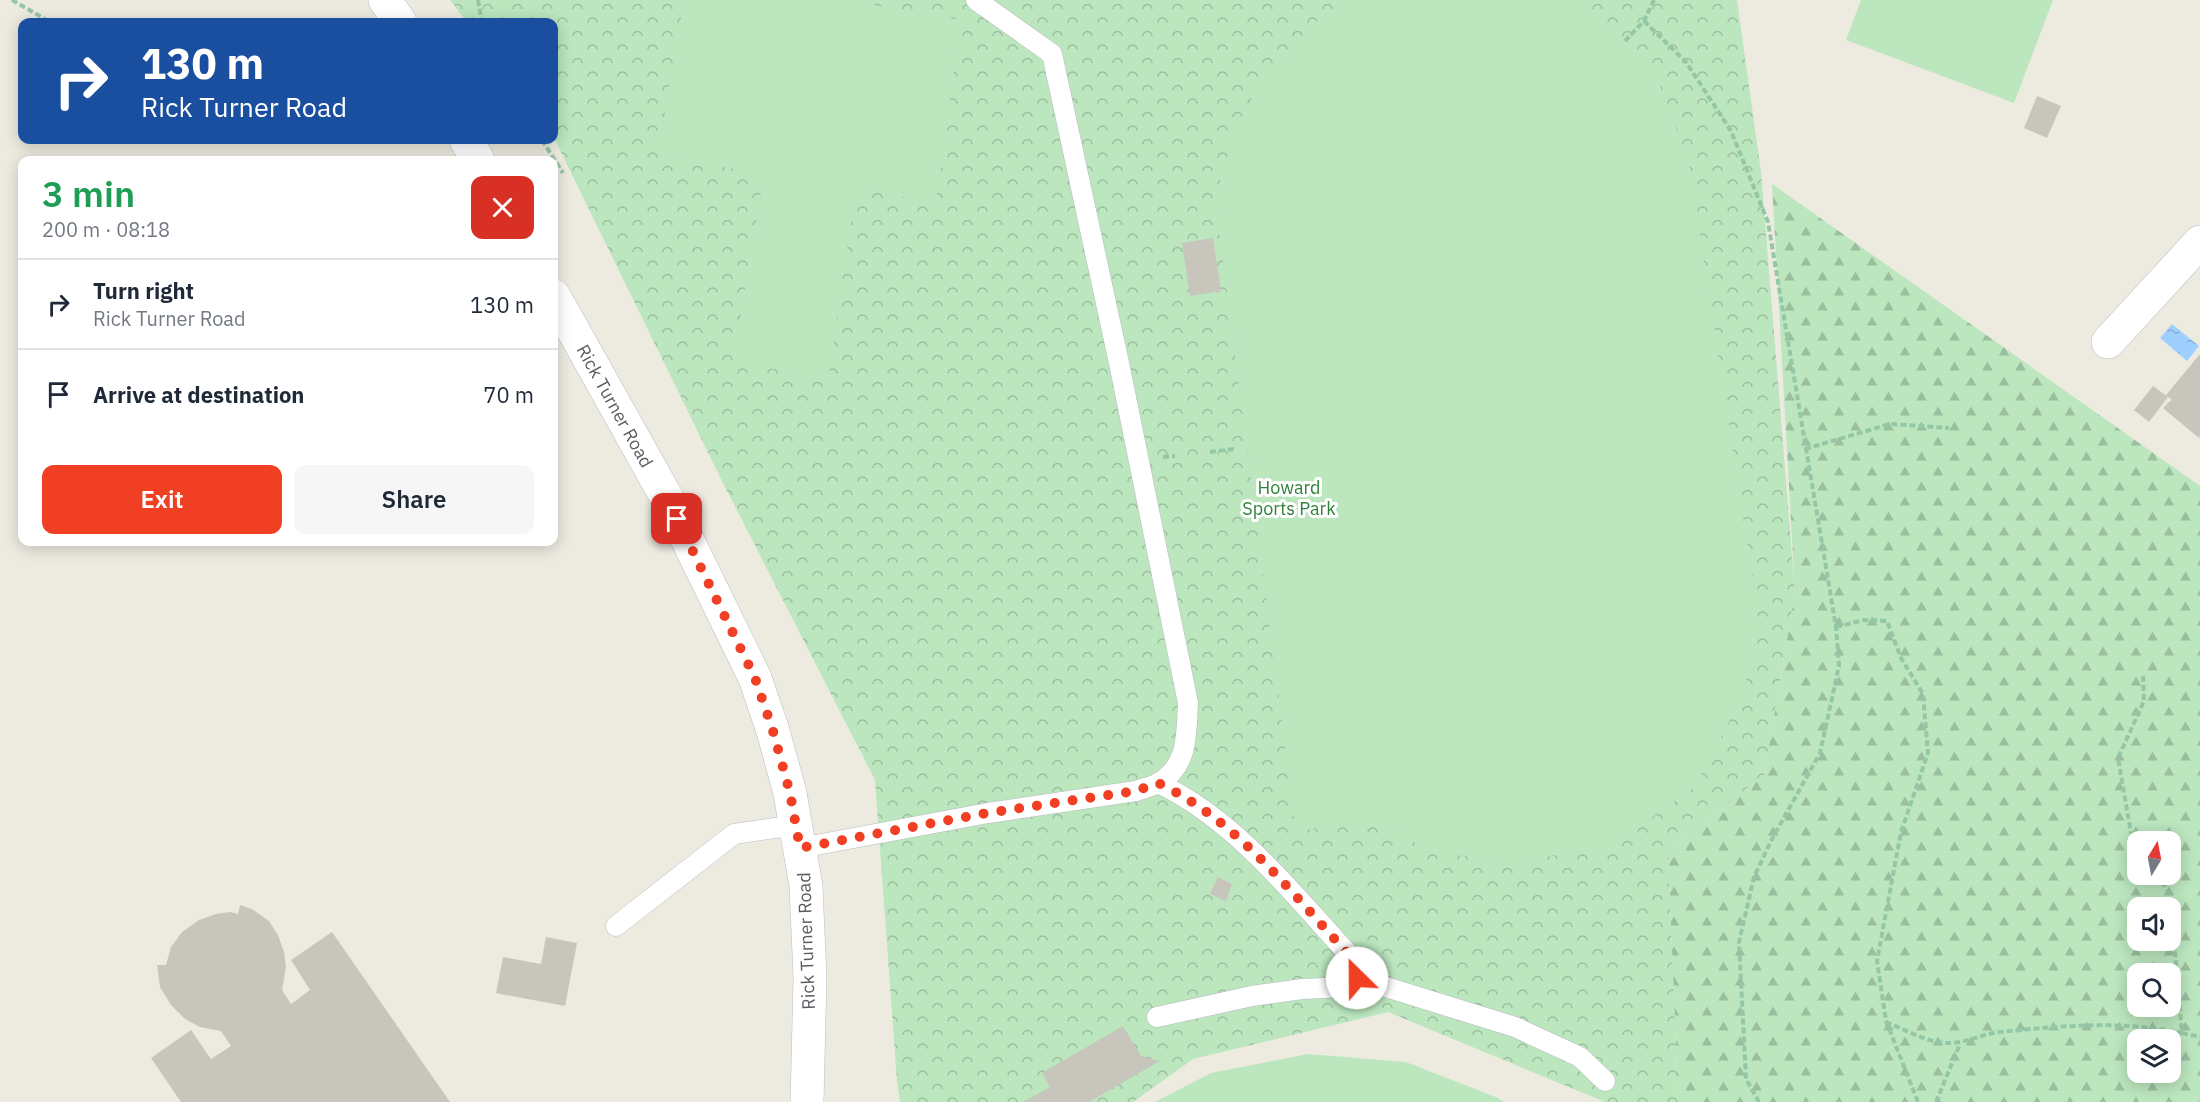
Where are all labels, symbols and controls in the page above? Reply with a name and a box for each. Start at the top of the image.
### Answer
text: 130 m [141,36,264,91]
icon: right [42,42,120,120]
text: Rick Turner Road [141,89,347,124]
text: 3 min [42,170,135,217]
button: close [471,176,534,239]
text: 200 m · 08:18 [42,216,170,243]
text: Turn right [93,276,194,305]
icon: right [42,288,75,321]
text: 130 m [470,290,534,319]
text: Rick Turner Road [93,305,246,332]
street label: Rick Turner Road [572,340,658,472]
icon: arrive [42,378,75,411]
text: Arrive at destination [93,380,304,409]
text: 70 m [483,380,534,409]
button: Exit [42,465,282,534]
button: Share [294,465,534,534]
park label: Howard Sports Park [1242,476,1336,520]
pin [651,493,702,544]
icon: arrive [660,502,693,535]
north arrow [2127,831,2181,885]
map controls [2127,831,2181,1083]
street label: Rick Turner Road [792,872,820,1010]
button: sound [2127,897,2181,951]
position arrow [1325,946,1389,1010]
button: search [2127,963,2181,1017]
button: layers [2127,1029,2181,1083]

